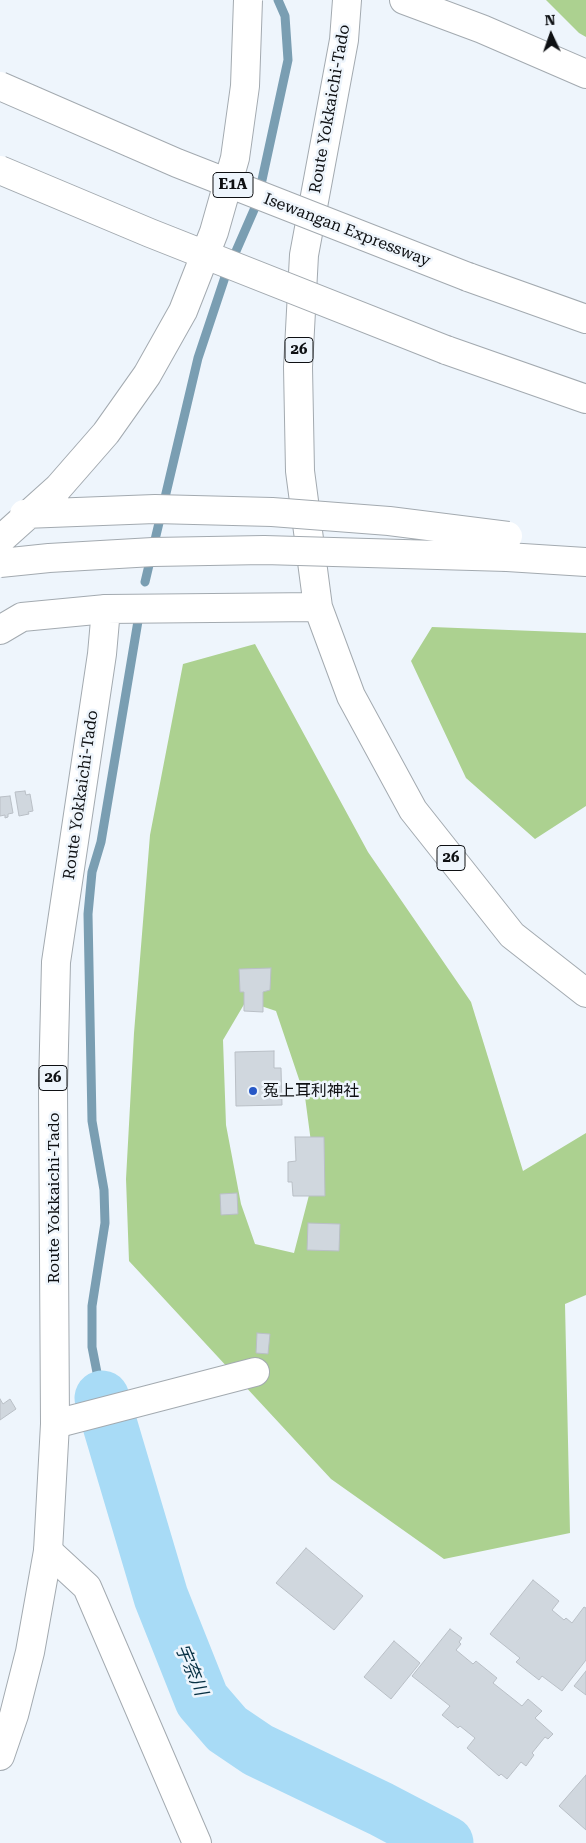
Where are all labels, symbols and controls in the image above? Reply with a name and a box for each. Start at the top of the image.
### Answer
north arrow [526,10,576,60]
text: N [544,12,556,28]
street label: Route Yokkaichi-Tado [306,23,354,195]
road number: E1A [213,172,253,198]
street label: Isewangan Expressway [261,189,433,271]
road number: 26 [285,338,313,362]
street label: Route Yokkaichi-Tado [60,709,102,881]
road number: 26 [437,846,465,870]
road number: 26 [39,1066,67,1090]
place label: 菟上耳利神社 [263,1081,359,1101]
marker: 菟上耳利神社 [247,1085,259,1097]
street label: Route Yokkaichi-Tado [44,1112,64,1284]
water label: 宇奈川 [171,1641,211,1699]

